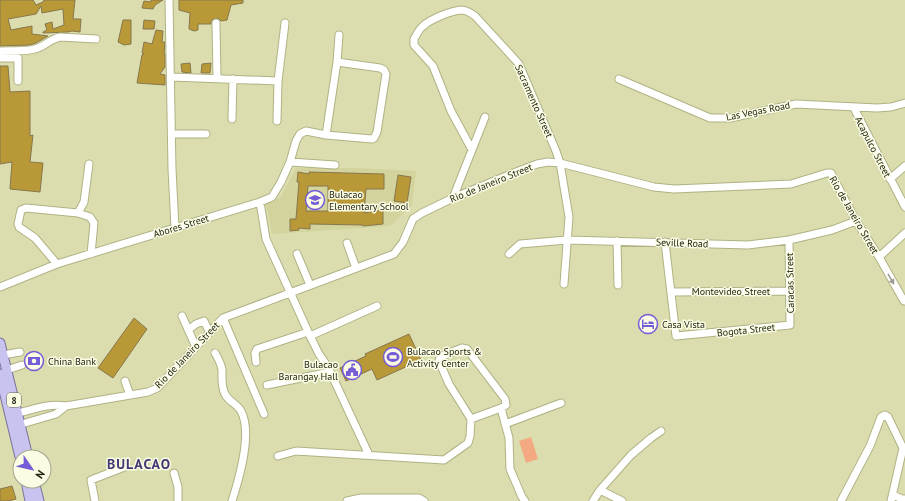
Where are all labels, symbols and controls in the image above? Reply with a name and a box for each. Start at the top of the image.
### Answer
street label: Sacramento Street [512,62,556,140]
street label: Las Vegas Road [725,98,791,124]
street label: Acapulco Street [852,114,894,180]
street label: Rio de Janeiro Street [448,160,535,205]
street label: Rio de Janeiro Street [826,174,882,257]
place label: Bulacao Elementary School [329,188,409,213]
school or university icon: Bulacao Elementary School [304,189,326,211]
street label: Abores Street [152,211,211,241]
street label: Seville Road [656,236,708,250]
street label: Caracas Street [783,252,797,313]
one-way arrow [888,274,895,285]
street label: Montevideo Street [692,285,771,298]
hotel icon: Casa Vista [637,313,659,335]
street label: Rio de Janeiro Street [152,318,223,391]
place label: Casa Vista [662,318,705,331]
street label: Bogota Street [716,320,776,340]
place label: Bulacao Sports & Activity Center [407,345,482,370]
sports icon: Bulacao Sports & Activity Center [382,346,404,368]
bank icon: China Bank [23,350,45,372]
place label: China Bank [48,355,96,368]
place label: Bulacao Barangay Hall [279,358,338,383]
public building icon: Bulacao Barangay Hall [341,359,363,381]
road number: 8 [7,393,21,407]
north arrow [12,449,52,489]
district label: BULACAO [107,455,171,473]
text: N [32,468,48,482]

